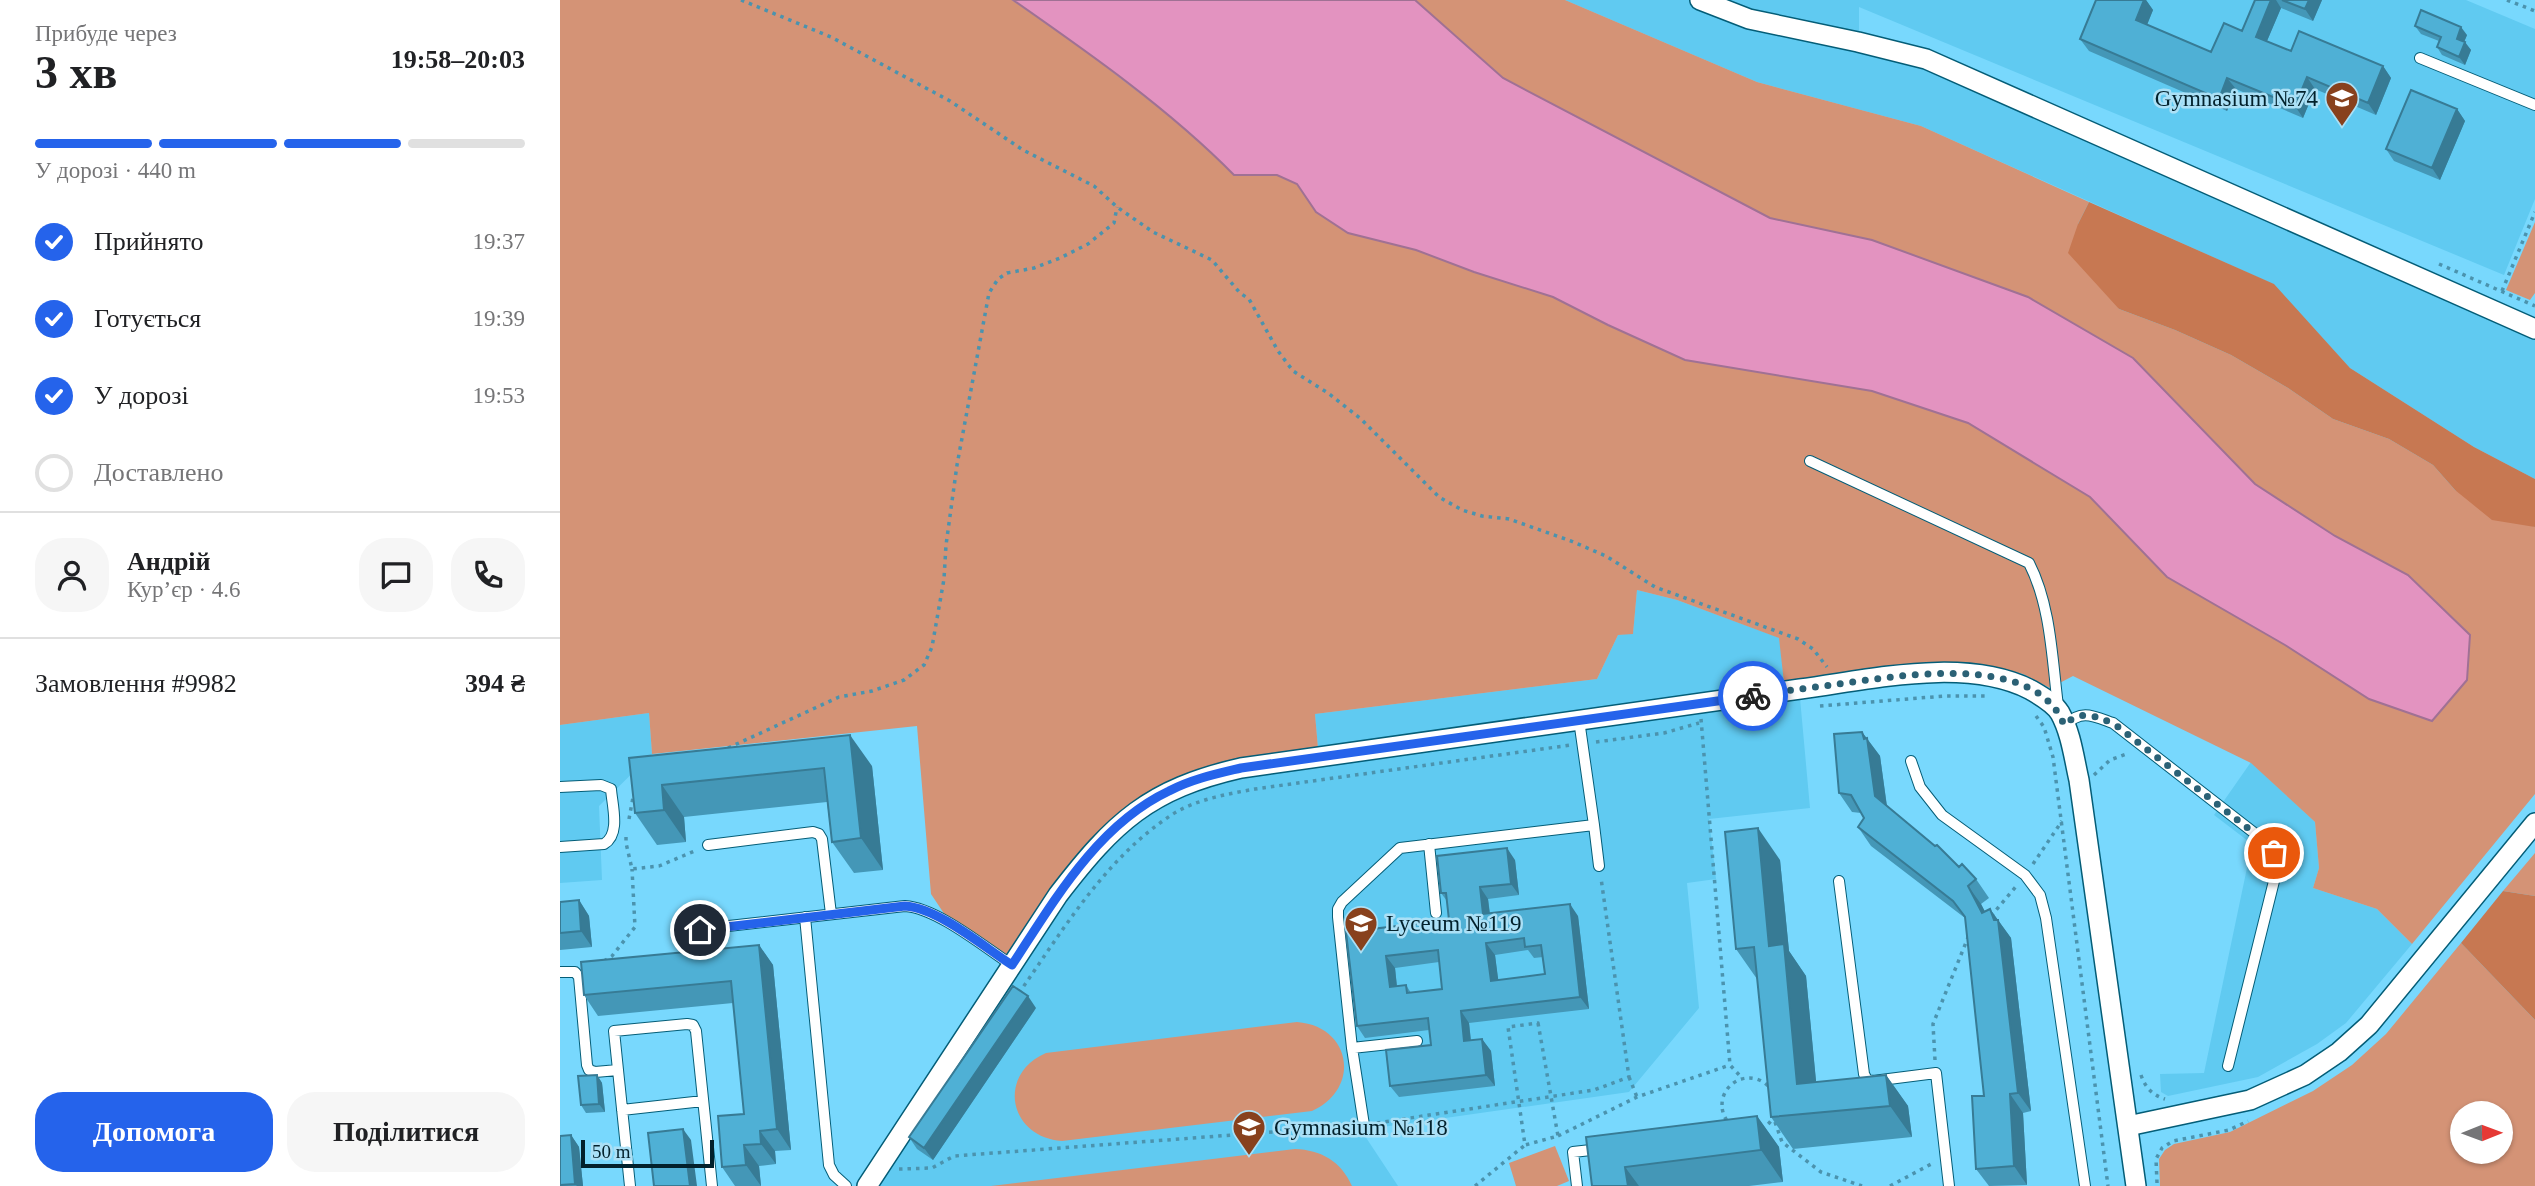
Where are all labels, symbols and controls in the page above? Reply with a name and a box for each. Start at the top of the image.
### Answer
text: Прибуде через [35,21,177,46]
text: 19:58–20:03 [391,45,525,74]
text: 3 хв [35,47,117,98]
school or university icon: Gymnasium №74 [2323,79,2361,128]
place label: Gymnasium №74 [2155,86,2318,111]
text: У дорозі · 440 m [35,158,196,183]
icon: check [35,223,73,261]
text: Прийнято [94,227,204,256]
text: 19:37 [473,229,525,254]
icon: check [35,300,73,338]
text: Готується [94,304,201,333]
text: 19:39 [473,306,525,331]
icon: check [35,377,73,415]
text: У дорозі [94,381,189,410]
text: 19:53 [473,383,525,408]
text: Доставлено [94,458,224,487]
button: person [35,538,109,612]
button: chat [359,538,433,612]
button: phone [451,538,525,612]
text: Андрій [127,547,211,576]
text: Кур’єр · 4.6 [127,577,241,602]
courier [1718,661,1788,731]
text: Замовлення #9982 [35,669,237,698]
text: 394 ₴ [465,669,525,698]
icon: bike [1734,677,1772,715]
pin [2244,823,2304,883]
icon: bag [2255,834,2293,872]
pin [670,900,730,960]
school or university icon: Lyceum №119 [1342,904,1380,953]
icon: home [681,911,719,949]
place label: Lyceum №119 [1386,911,1521,936]
button: Допомога [35,1092,273,1172]
button: Поділитися [287,1092,525,1172]
north arrow [2450,1101,2513,1164]
map controls [2450,1101,2513,1164]
school or university icon: Gymnasium №118 [1230,1108,1268,1157]
place label: Gymnasium №118 [1274,1115,1448,1140]
scale bar [581,1137,714,1169]
text: 50 m [592,1141,631,1162]

